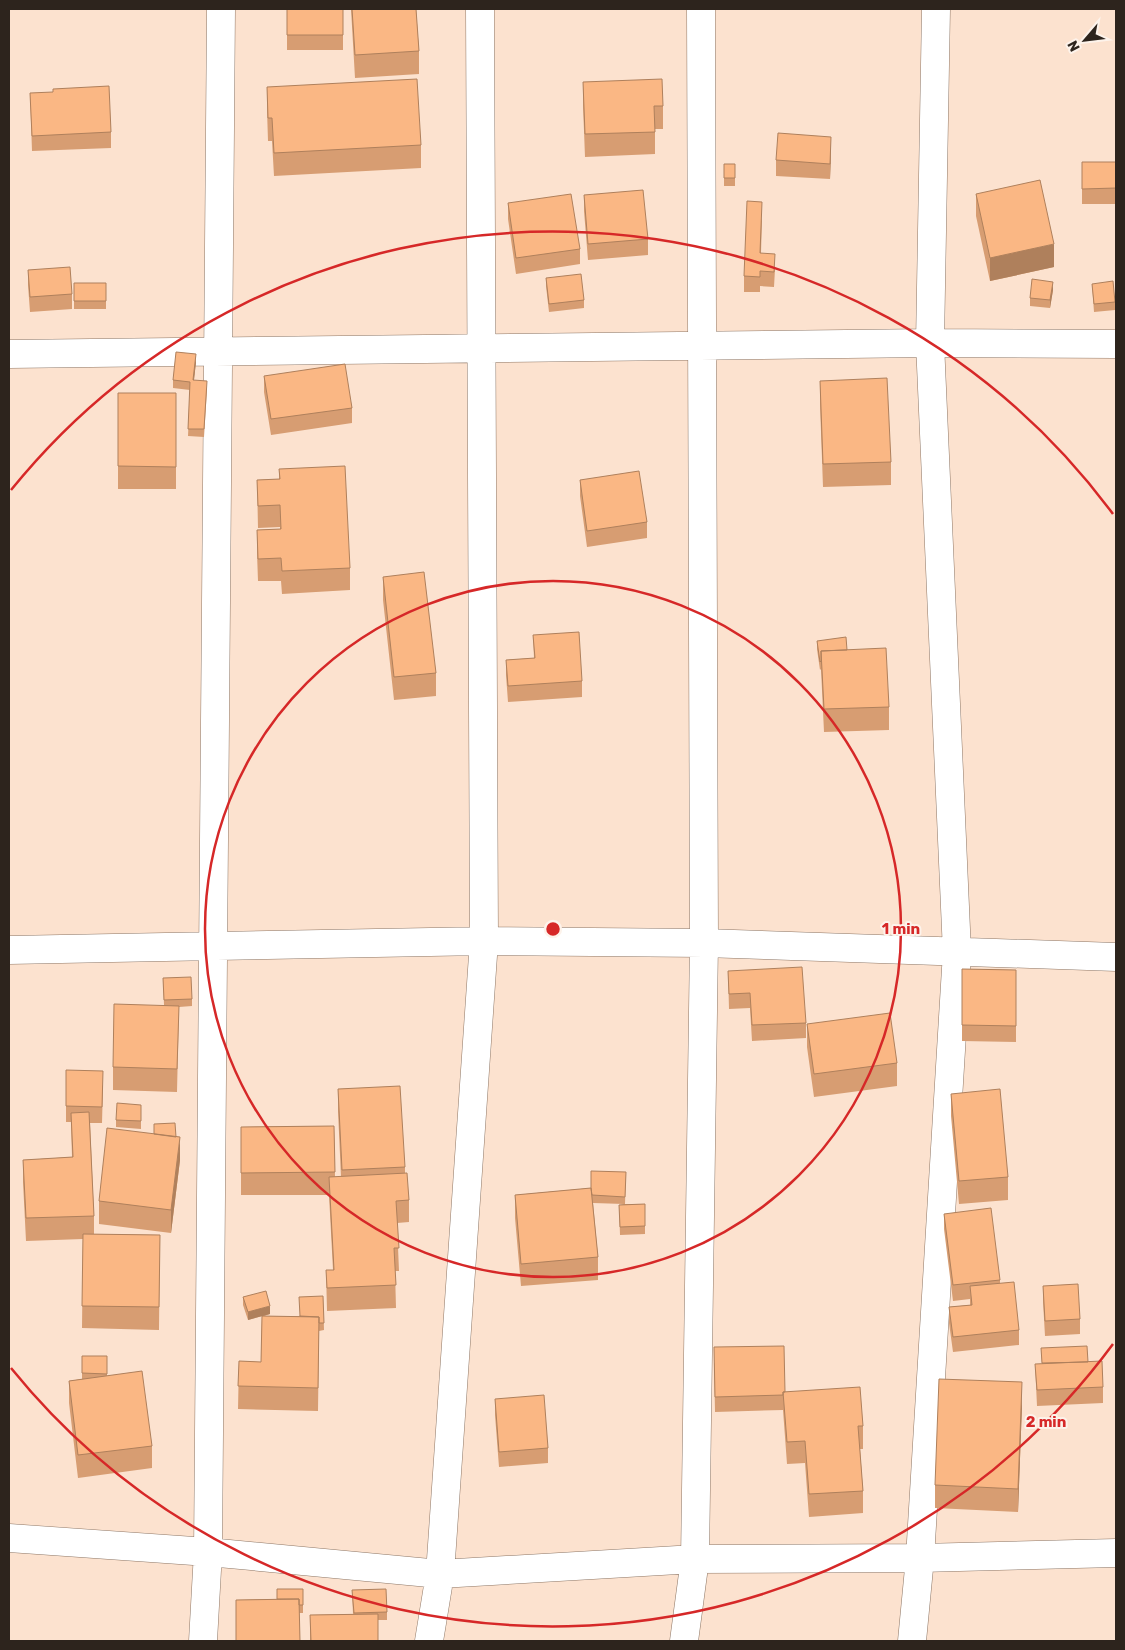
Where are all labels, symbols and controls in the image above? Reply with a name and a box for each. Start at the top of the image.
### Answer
north arrow [1060,15,1110,65]
text: N [1064,37,1084,54]
centre of rings [544,920,562,938]
text: 1 min [882,920,920,938]
text: 2 min [1026,1413,1066,1431]

